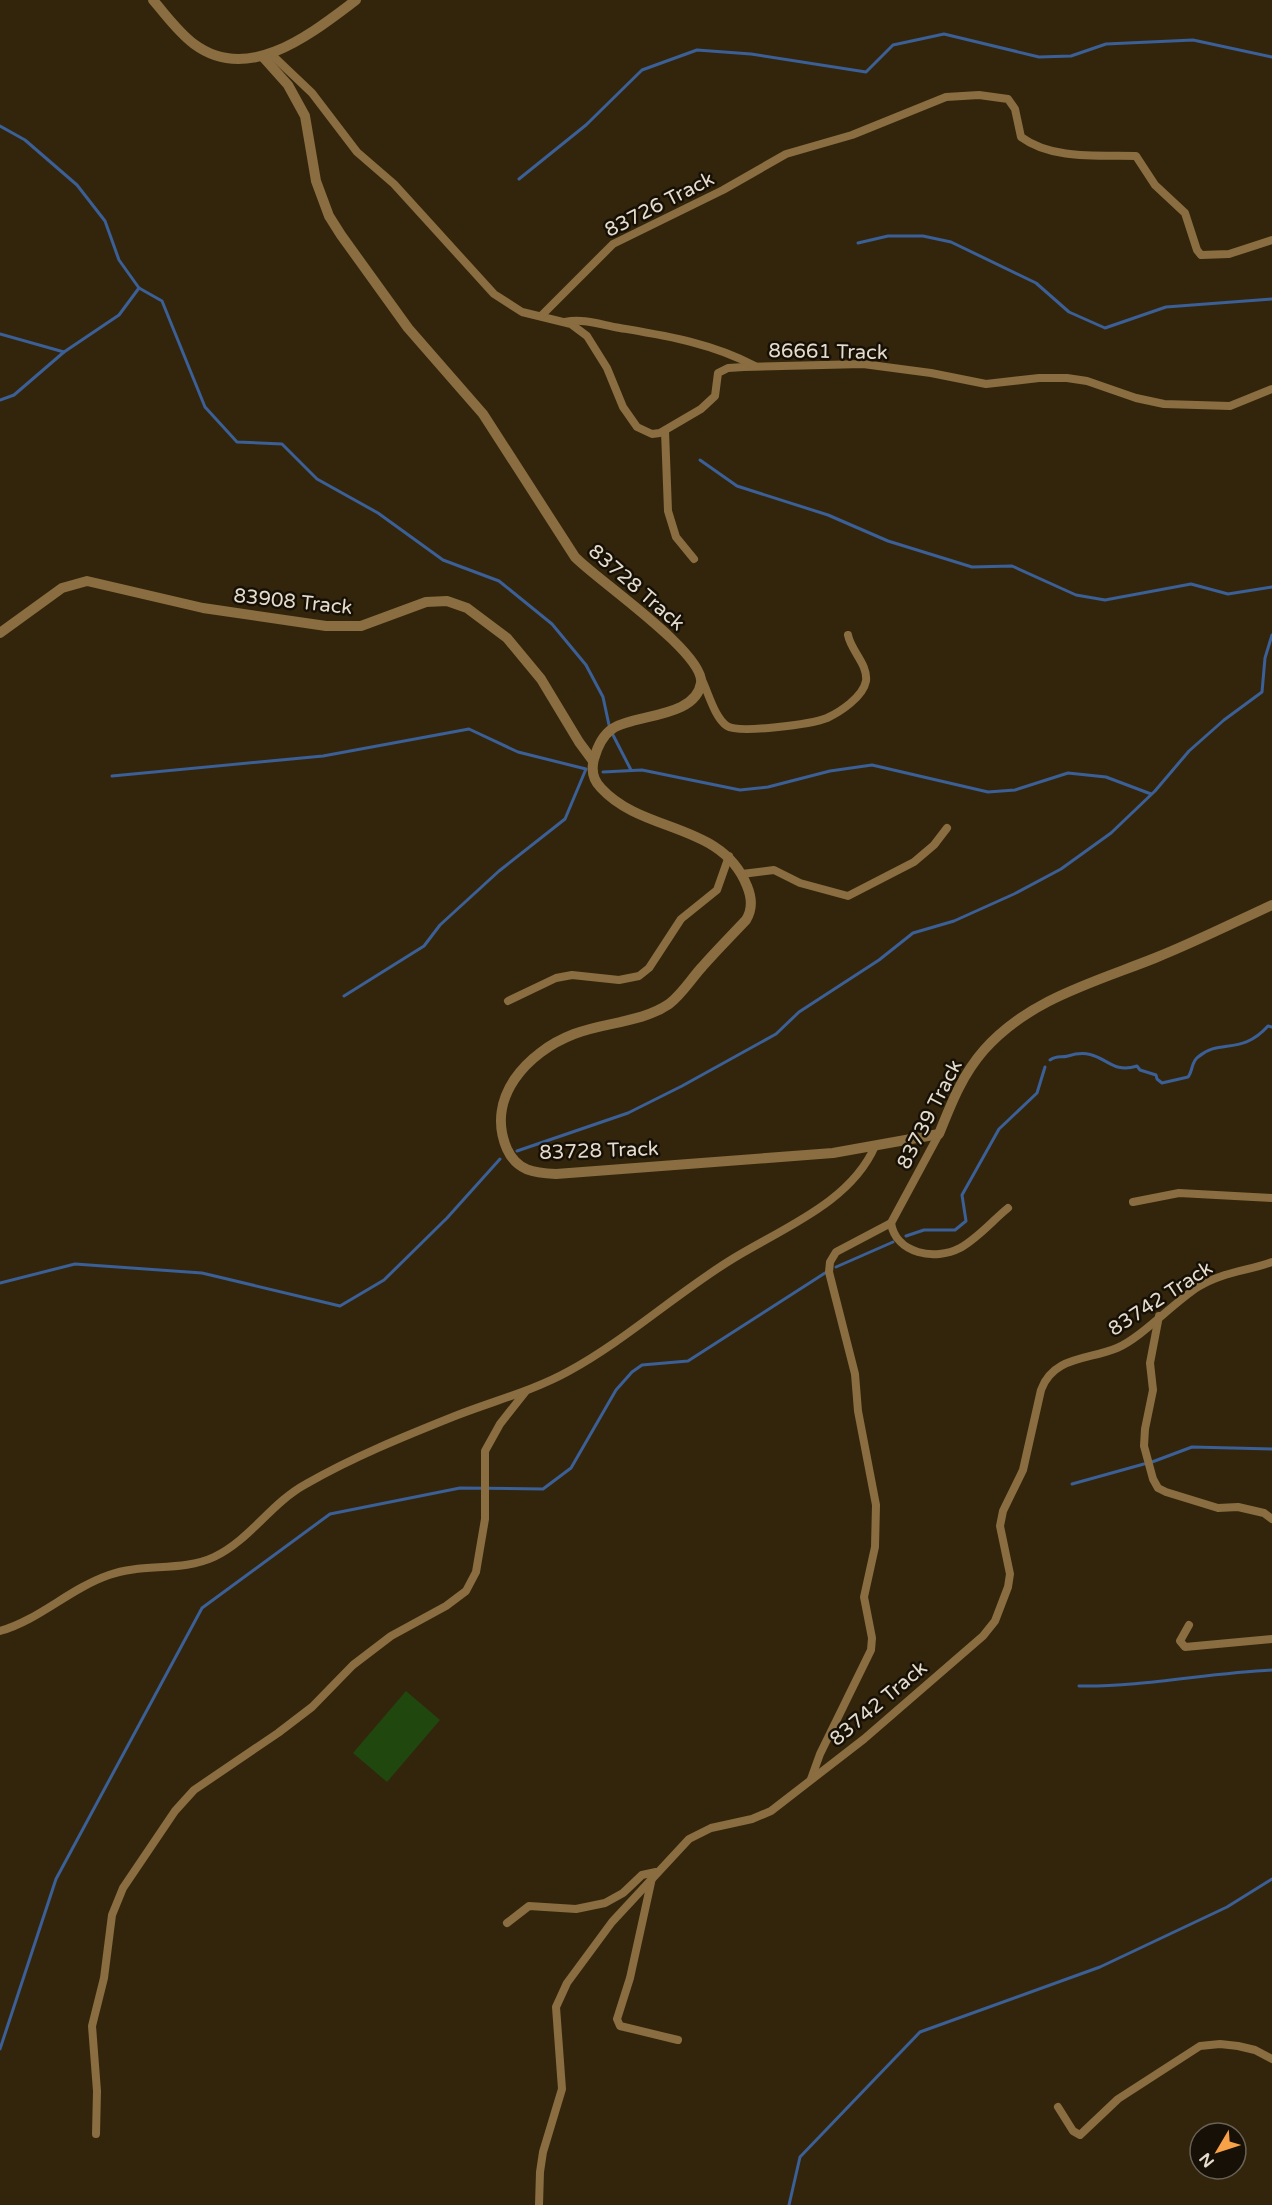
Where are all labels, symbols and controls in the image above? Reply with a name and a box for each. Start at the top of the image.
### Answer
street label: 83726 Track [601,167,718,243]
street label: 86661 Track [768,339,888,365]
street label: 83728 Track [583,540,689,636]
street label: 83908 Track [232,584,354,620]
street label: 83739 Track [892,1056,968,1173]
street label: 83728 Track [539,1137,659,1165]
street label: 83742 Track [1104,1256,1217,1341]
street label: 83742 Track [825,1656,932,1751]
north arrow [1188,2121,1248,2181]
text: N [1195,2149,1219,2171]

